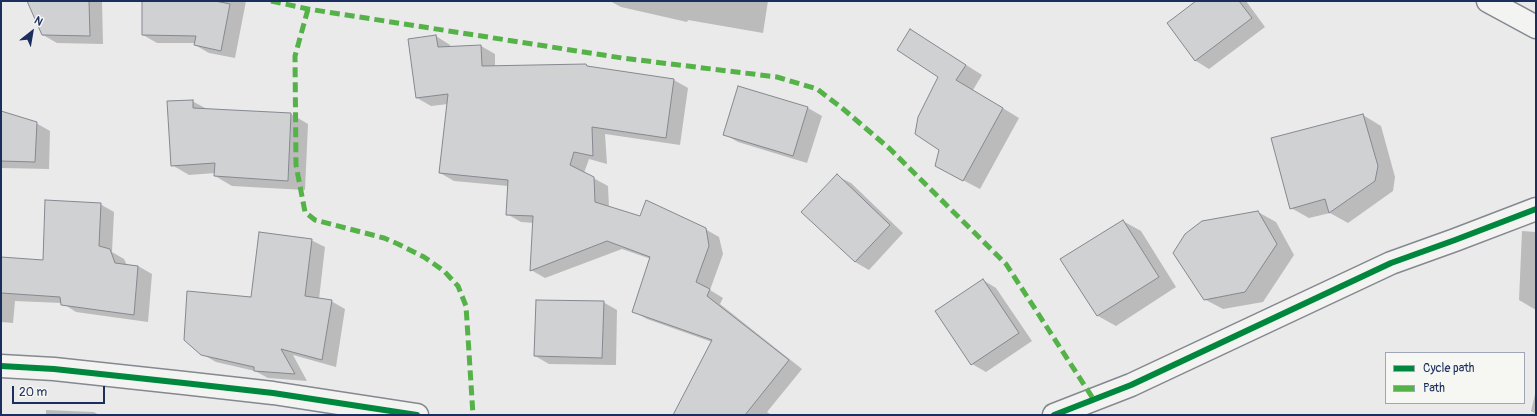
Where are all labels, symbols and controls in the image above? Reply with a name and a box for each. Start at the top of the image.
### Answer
north arrow [12,12,52,52]
text: N [32,14,45,29]
legend [1385,352,1525,404]
text: Cycle path [1423,361,1474,376]
scale bar [14,378,107,404]
text: Path [1423,381,1445,396]
text: 20 m [19,385,47,400]

